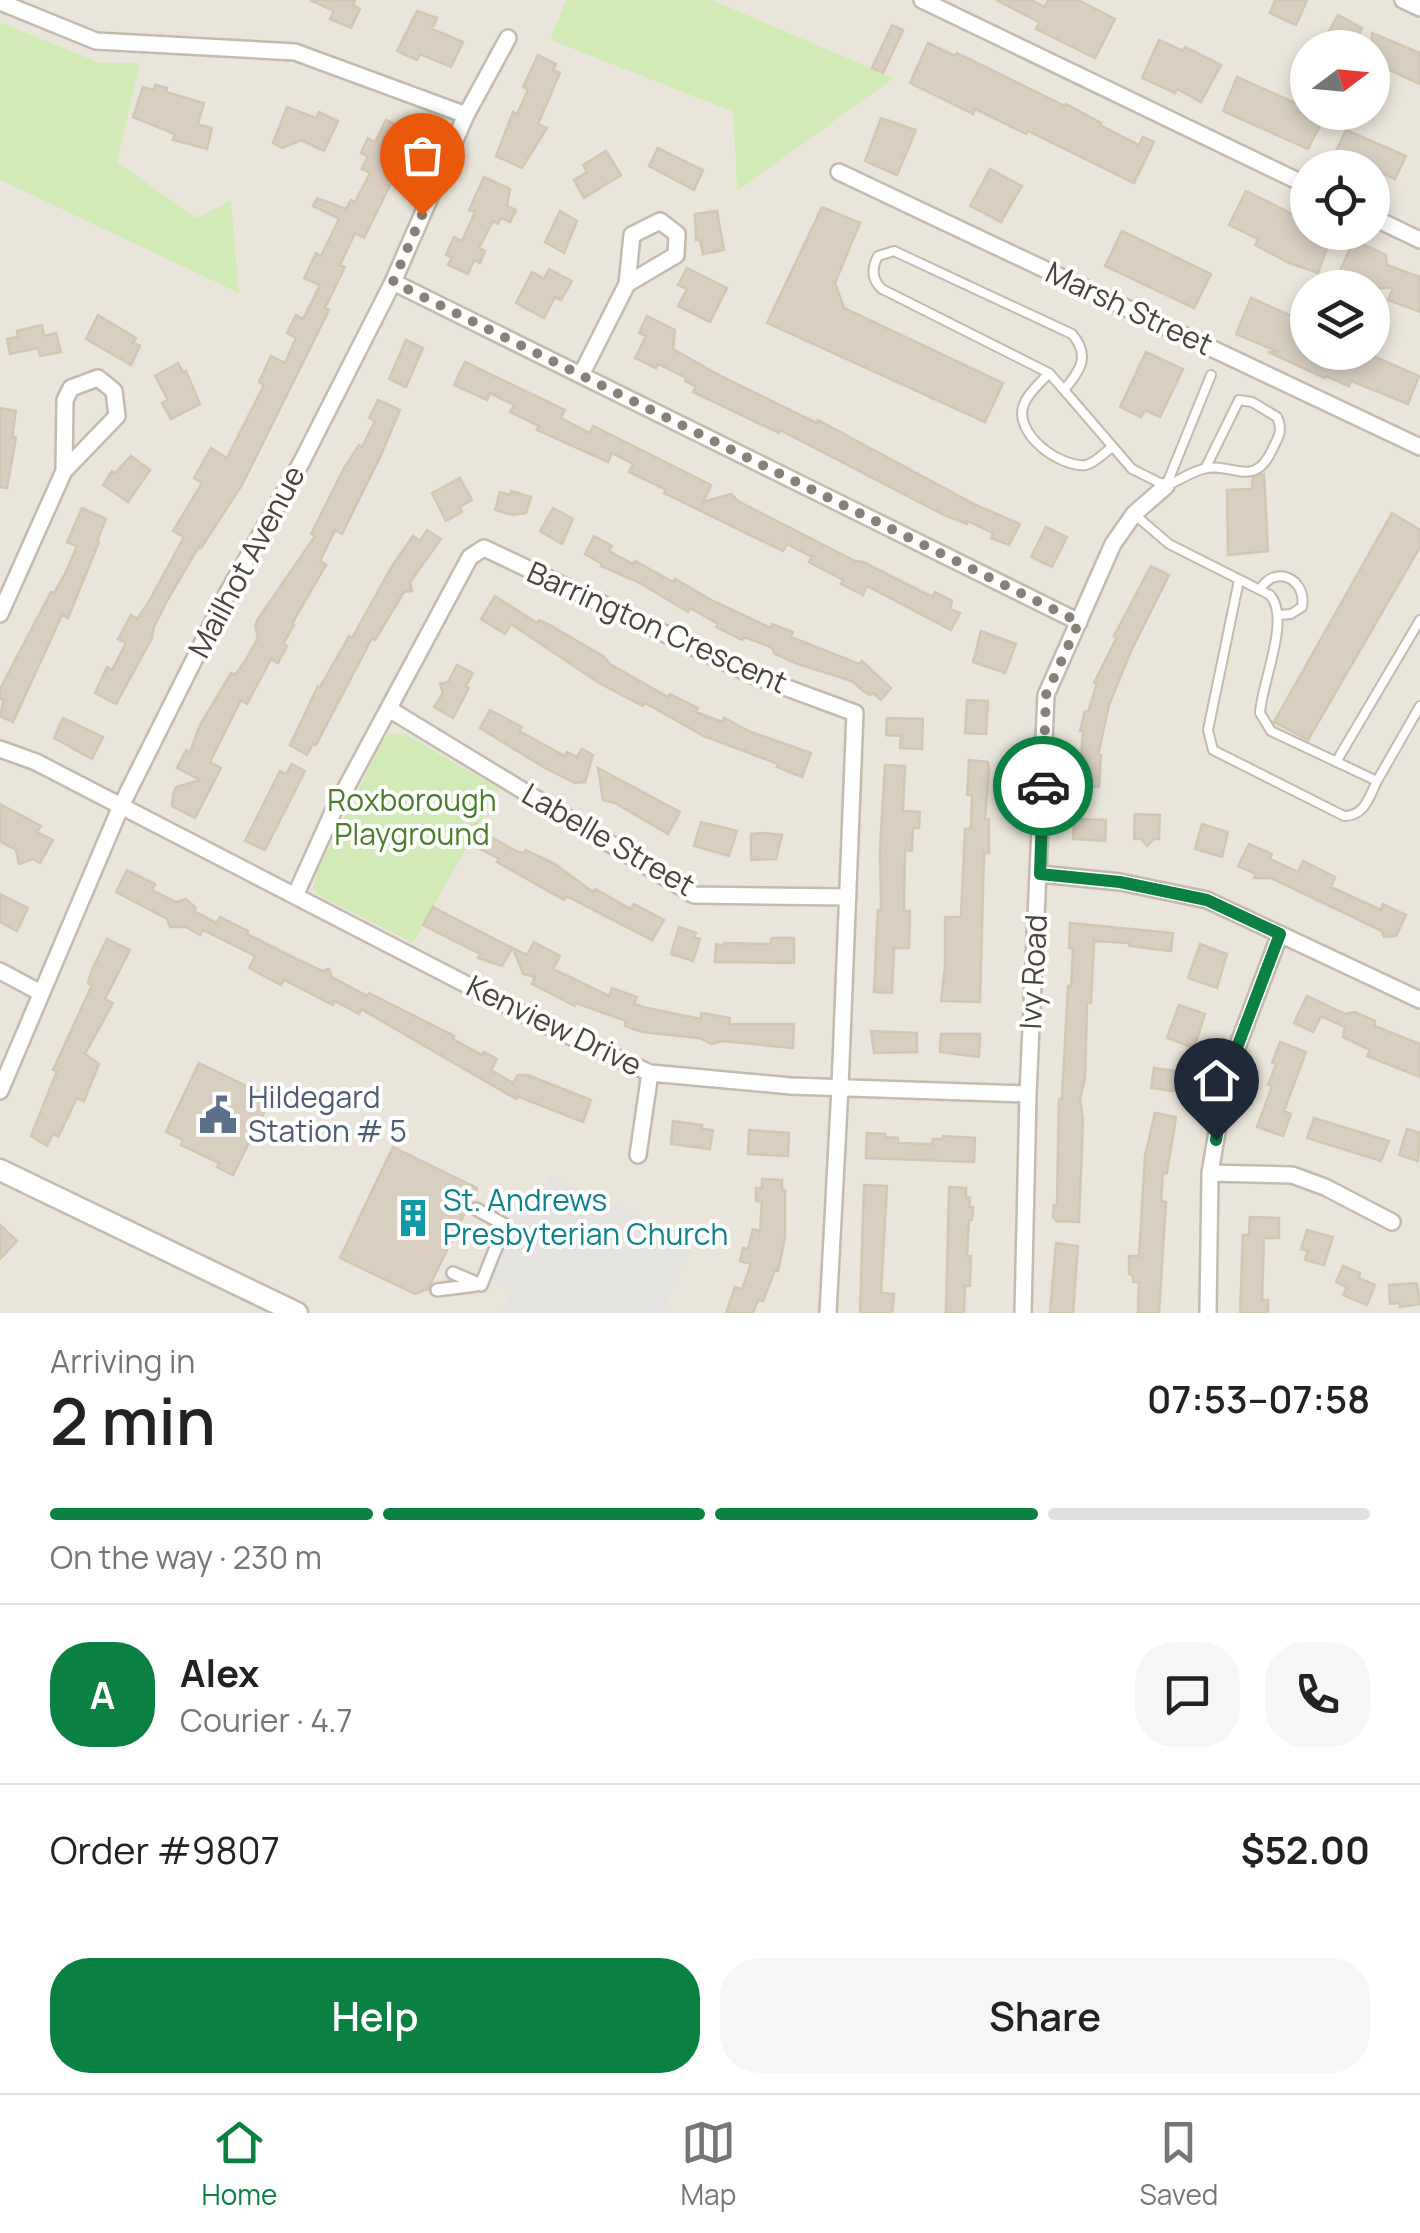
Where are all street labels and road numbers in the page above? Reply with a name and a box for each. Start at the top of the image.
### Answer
street label: Marsh Street [1040,251,1220,364]
street label: Mailhot Avenue [178,458,314,665]
street label: Barrington Crescent [521,551,794,702]
street label: Labelle Street [515,773,703,905]
street label: Ivy Road [1009,913,1056,1030]
street label: Kenview Drive [460,965,649,1085]

